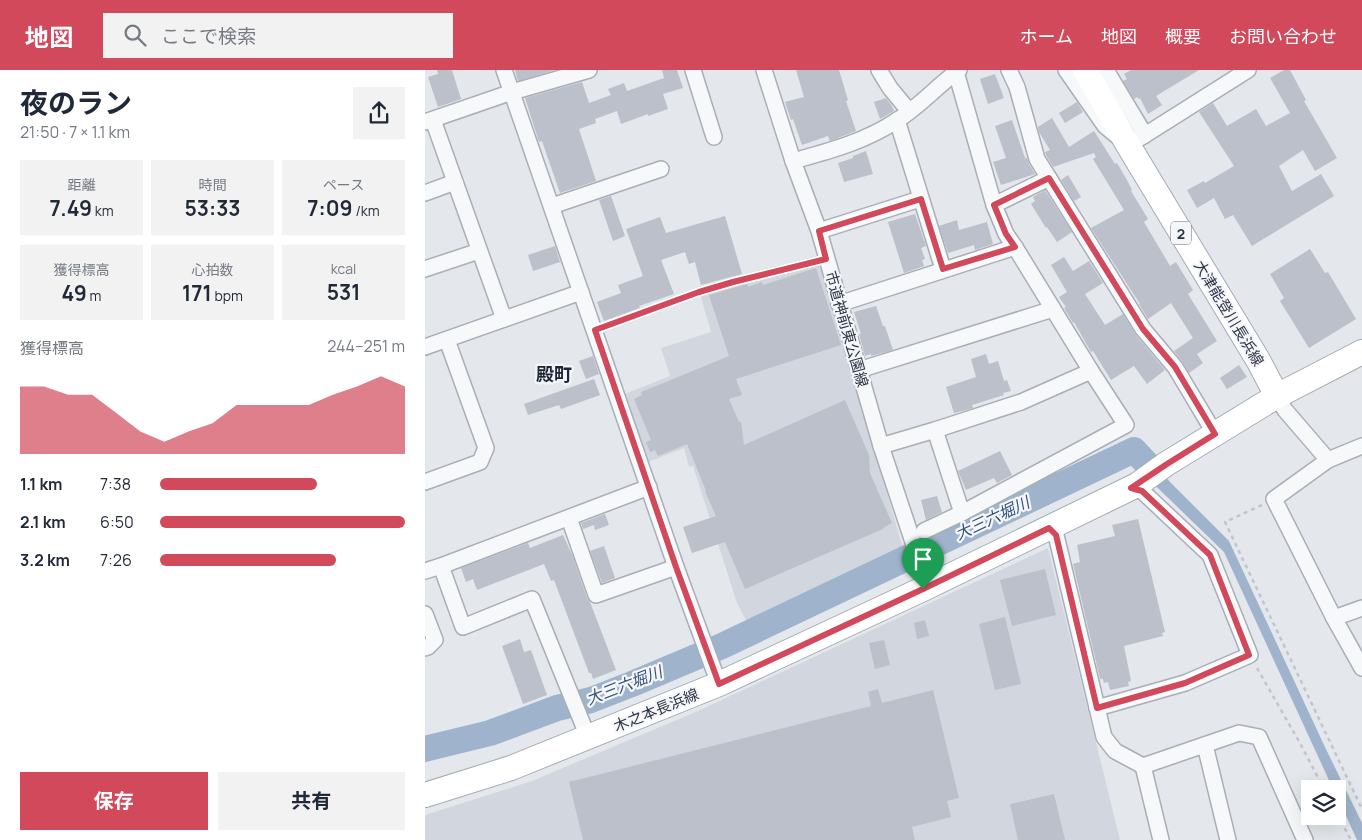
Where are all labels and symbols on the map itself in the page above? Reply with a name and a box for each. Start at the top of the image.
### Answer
road number: 2 [1171,222,1191,244]
street label: 大津能登川長浜線 [1189,256,1269,370]
street label: 市道神前東公園線 [820,268,874,390]
district label: 殿町 [536,362,572,386]
water label: 大三六堀川 [951,490,1035,545]
pin [902,538,944,589]
water label: 大三六堀川 [583,660,667,710]
street label: 木之本長浜線 [610,683,702,737]

